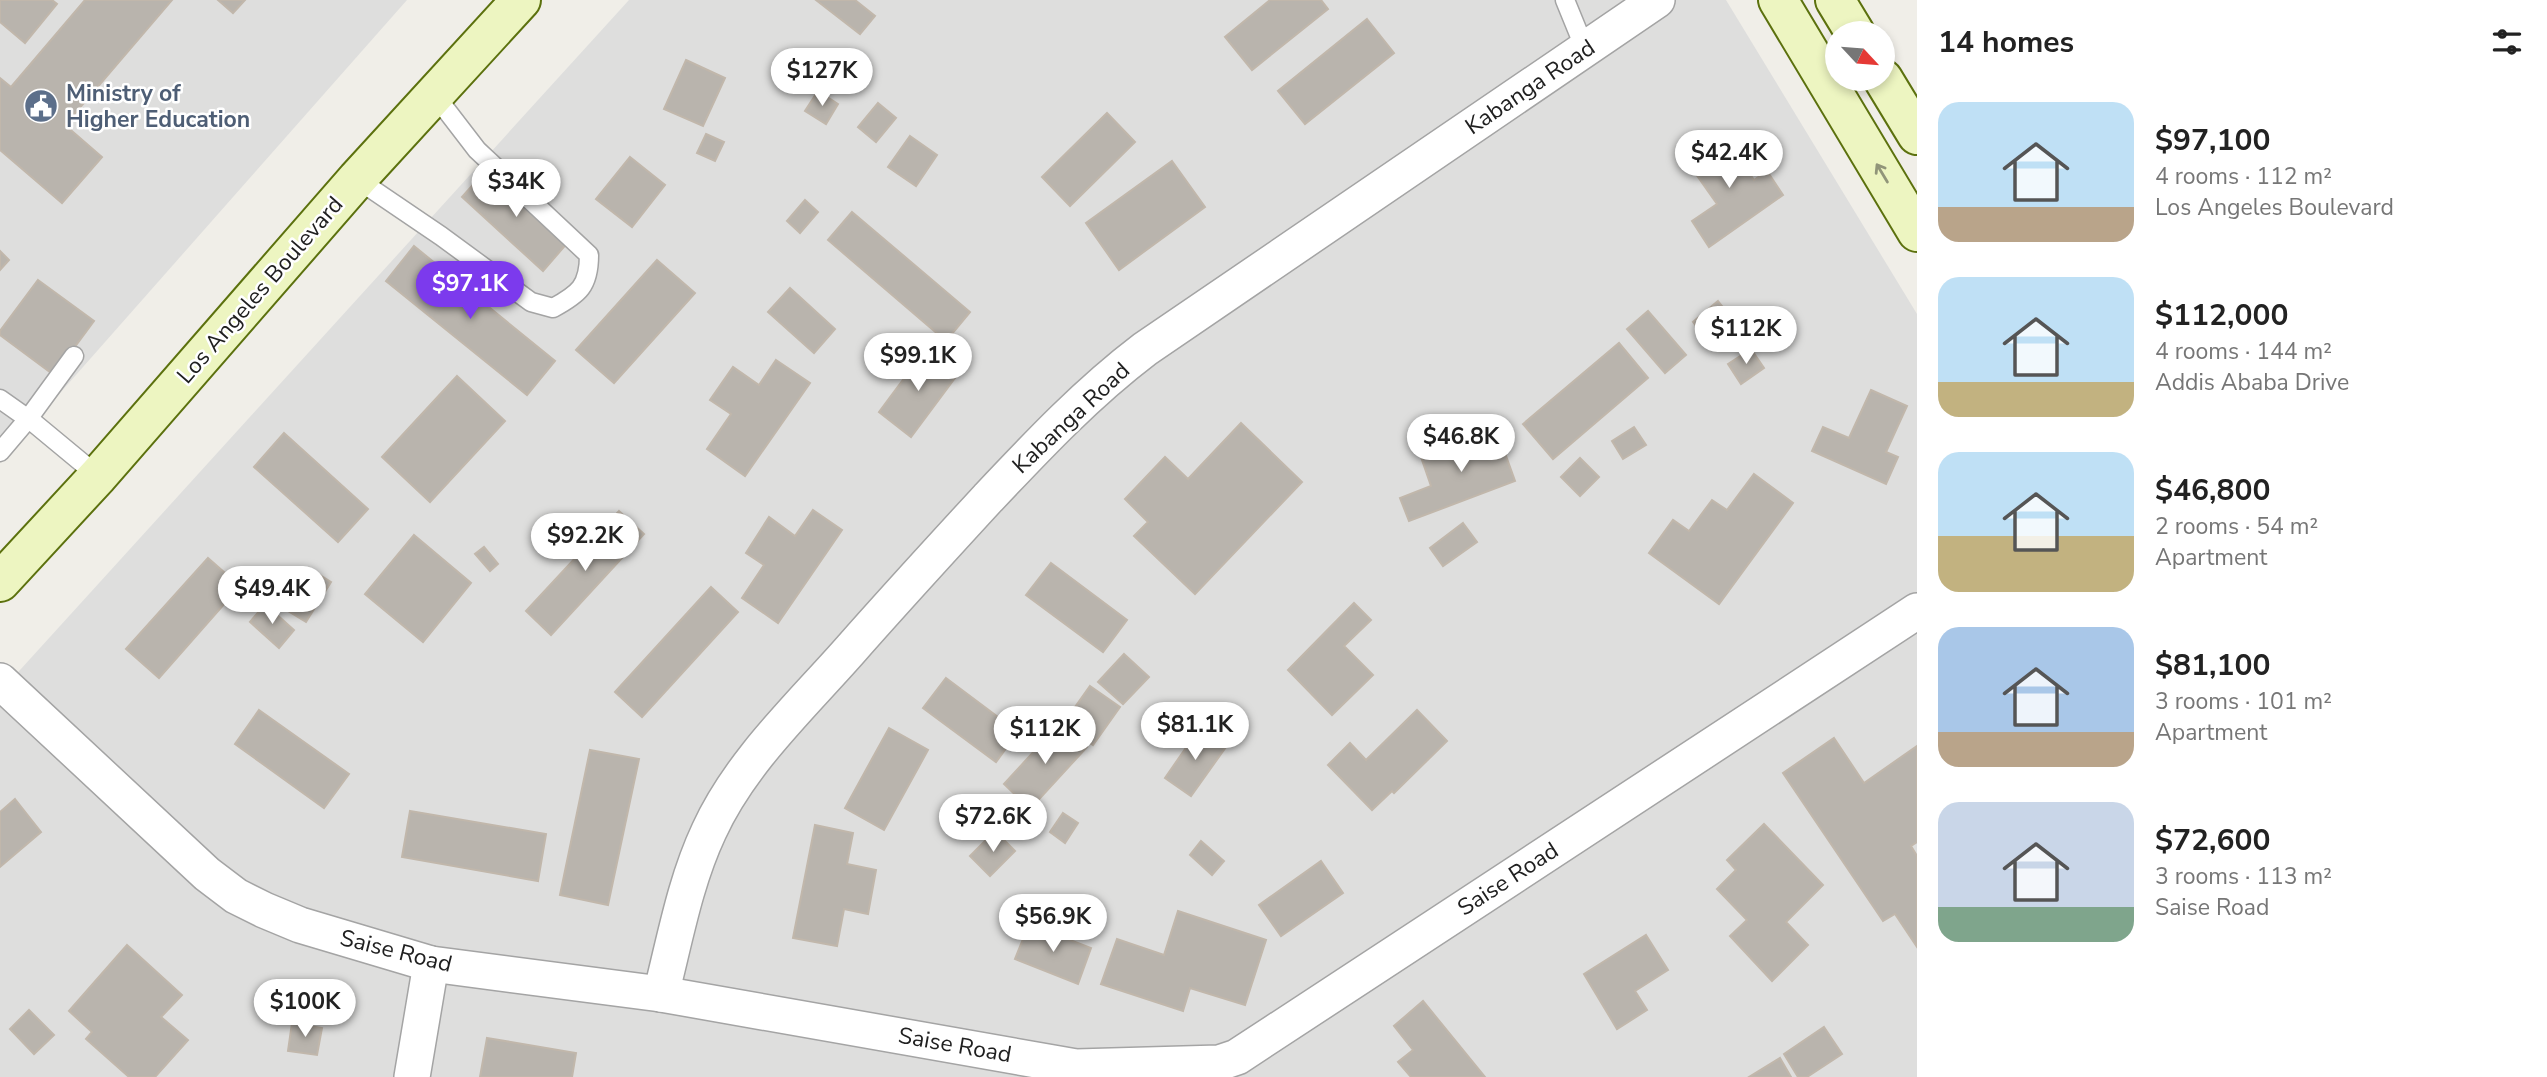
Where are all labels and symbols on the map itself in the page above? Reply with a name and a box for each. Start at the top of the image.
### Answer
north arrow [1825,21,1895,91]
street label: Kabanga Road [1459,32,1601,142]
pin: $127K [773,48,871,108]
place label: Ministry of Higher Education [66,78,250,135]
public building icon: Ministry of Higher Education [22,87,60,125]
pin: $42.4K [1672,130,1786,190]
pin: $34K [475,160,557,219]
one-way arrow [1875,164,1889,184]
street label: Los Angeles Boulevard [170,190,350,390]
pin: $97.1K [413,262,527,321]
pin: $112K [1697,306,1795,366]
pin: $99.1K [861,334,975,393]
street label: Kabanga Road [1005,355,1137,481]
pin: $46.8K [1404,414,1518,474]
pin: $92.2K [528,514,642,573]
pin: $49.4K [215,566,329,626]
pin: $81.1K [1138,702,1252,762]
pin: $112K [996,706,1094,766]
pin: $72.6K [936,794,1050,854]
street label: Saise Road [1452,835,1564,923]
pin: $56.9K [996,894,1110,954]
street label: Saise Road [337,922,455,980]
pin: $100K [256,979,354,1039]
street label: Saise Road [896,1020,1014,1070]

